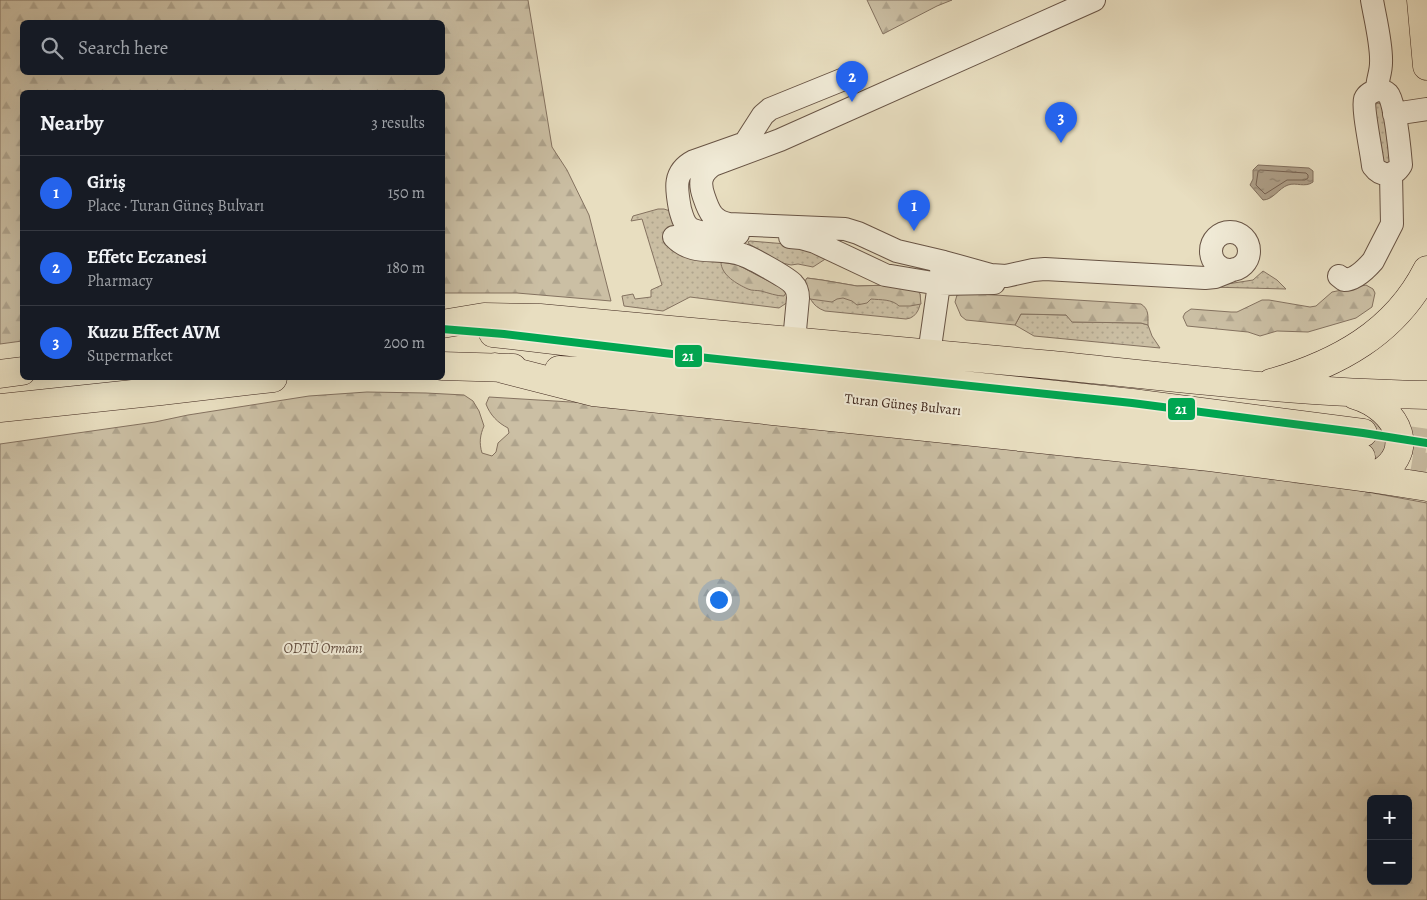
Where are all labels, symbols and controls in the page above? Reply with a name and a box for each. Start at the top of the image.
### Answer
search box [20,20,445,75]
icon: search [38,34,66,62]
text: Search here [78,35,168,61]
pin: 2 [836,61,868,102]
pin: 3 [1045,102,1077,143]
text: Nearby [40,109,103,137]
text: 3 results [371,112,425,134]
text: Giriş [87,169,126,195]
text: 1 [53,182,59,204]
text: 150 m [388,182,425,204]
pin: 1 [898,190,930,231]
text: Place · Turan Güneş Bulvarı [87,195,264,217]
text: Effetc Eczanesi [87,244,207,270]
text: 2 [52,257,60,279]
text: 180 m [387,257,425,279]
text: Pharmacy [87,270,153,292]
text: Kuzu Effect AVM [87,319,220,345]
text: 3 [53,332,59,354]
text: 200 m [384,332,425,354]
line badge: 21 [674,344,703,368]
text: Supermarket [87,345,173,367]
text: 21 [682,347,694,366]
street label: Turan Güneş Bulvarı [844,389,962,420]
line badge: 21 [1167,397,1196,421]
text: 21 [1175,400,1187,419]
your location [706,587,732,613]
park label: ODTÜ Ormanı [283,639,363,658]
map controls [1367,795,1412,885]
button: + [1367,795,1412,840]
button: − [1367,840,1412,885]

